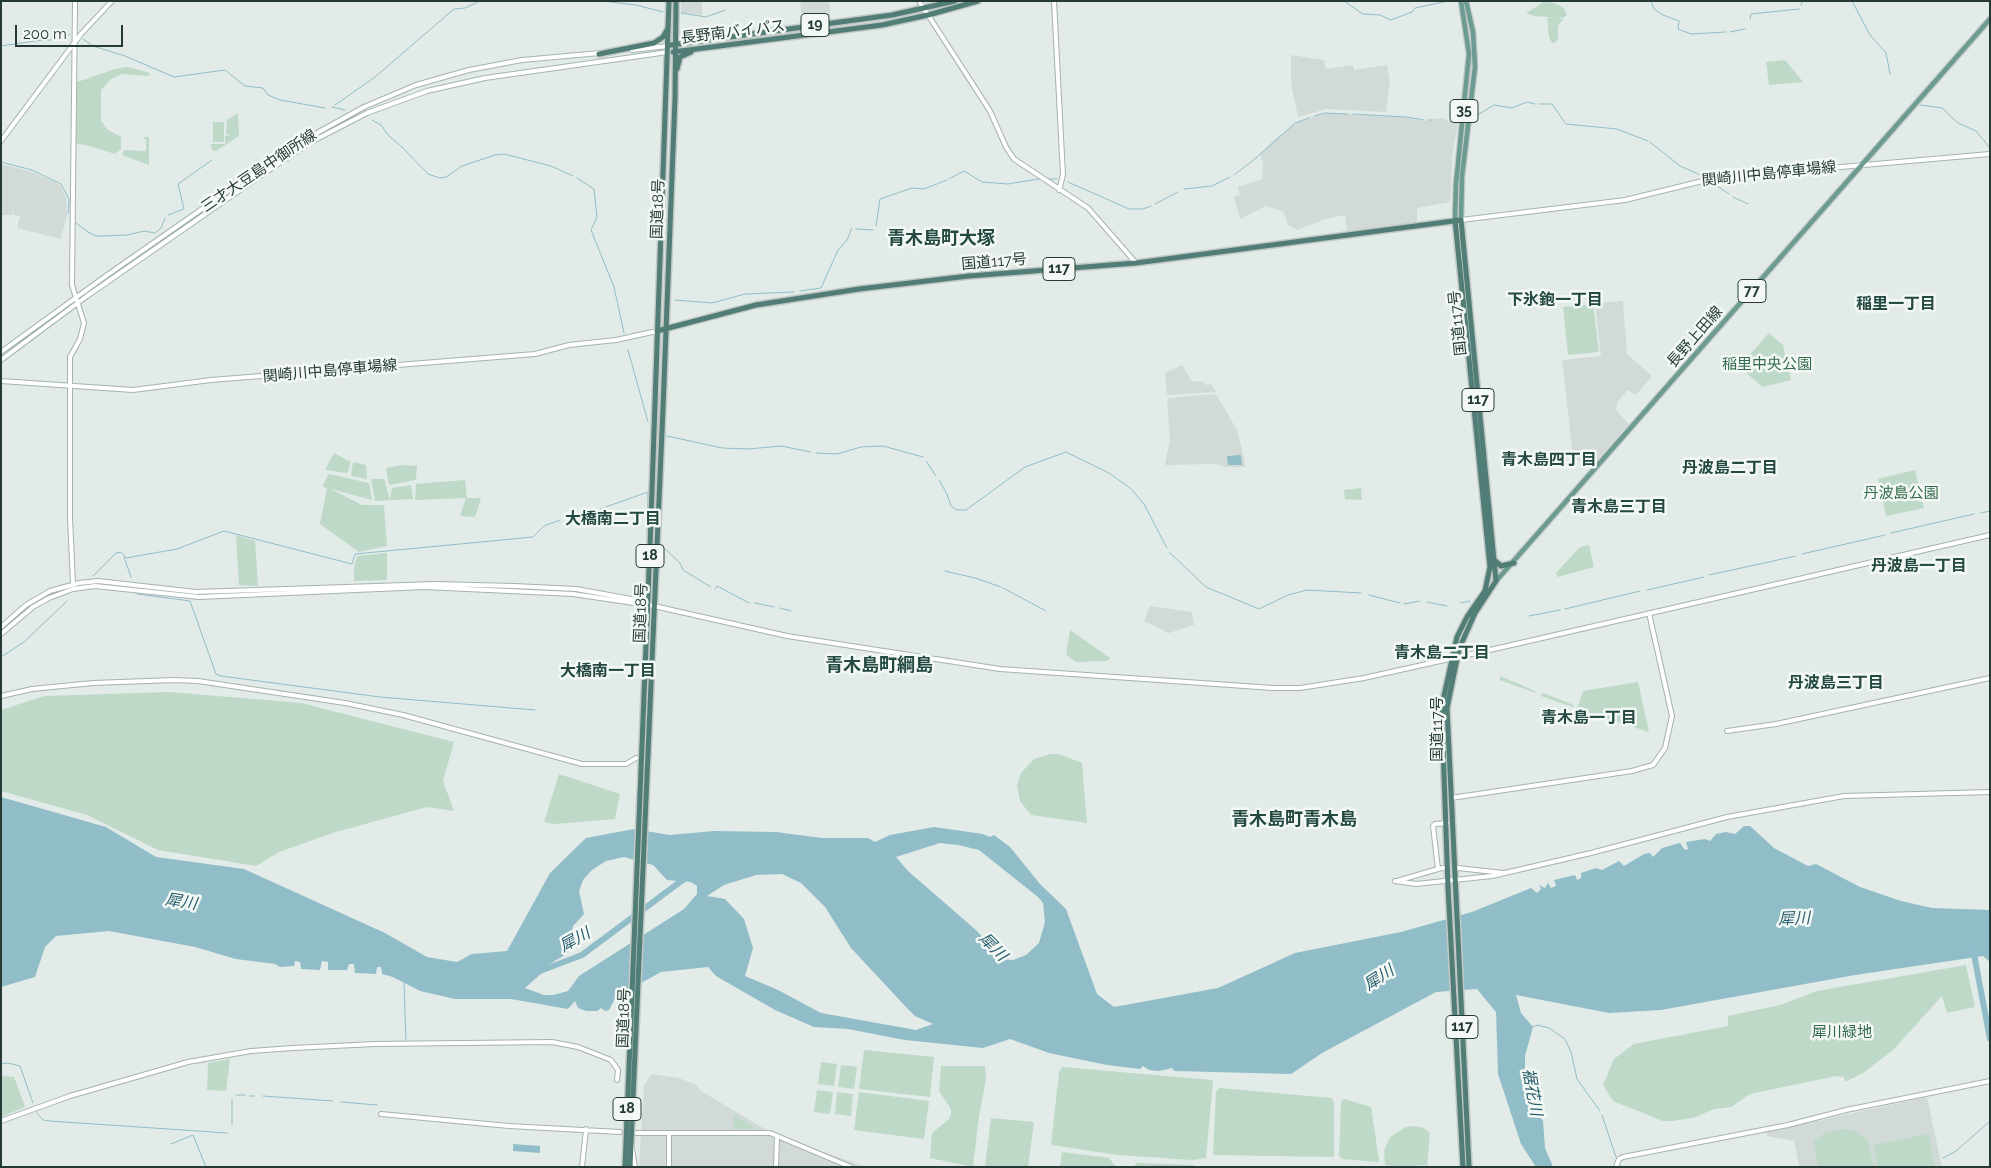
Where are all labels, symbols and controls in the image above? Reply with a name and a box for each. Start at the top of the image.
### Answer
road number: 19 [801,14,829,36]
scale bar [18,15,125,47]
street label: 長野南バイパス [680,17,786,47]
text: 200 m [23,25,67,43]
road number: 35 [1450,100,1478,122]
street label: 三才大豆島中御所線 [198,126,320,216]
street label: 関崎川中島停車場線 [1701,158,1837,190]
street label: 国道18号 [648,179,668,239]
district label: 青木島町大塚 [887,228,995,250]
street label: 国道117号 [960,250,1028,274]
road number: 117 [1043,258,1075,280]
road number: 77 [1738,280,1766,302]
street label: 国道117号 [1446,289,1470,357]
district label: 下氷鉋一丁目 [1507,290,1603,310]
district label: 稲里一丁目 [1856,294,1936,314]
street label: 長野上田線 [1664,303,1726,371]
park label: 稲里中央公園 [1722,355,1812,373]
street label: 関崎川中島停車場線 [262,356,398,386]
road number: 117 [1462,388,1494,412]
district label: 青木島四丁目 [1501,450,1597,470]
district label: 丹波島二丁目 [1682,458,1778,478]
park label: 丹波島公園 [1864,484,1938,502]
district label: 青木島三丁目 [1571,497,1667,517]
district label: 大橋南二丁目 [565,509,661,529]
road number: 18 [636,544,664,568]
district label: 丹波島一丁目 [1871,556,1967,576]
street label: 国道18号 [631,583,651,643]
district label: 青木島二丁目 [1394,643,1490,663]
district label: 青木島町綱島 [825,655,933,677]
district label: 大橋南一丁目 [560,661,656,681]
district label: 丹波島三丁目 [1788,673,1884,693]
street label: 国道117号 [1428,696,1446,762]
district label: 青木島一丁目 [1541,708,1637,728]
district label: 青木島町青木島 [1231,809,1357,831]
water label: 犀川 [164,890,198,914]
water label: 犀川 [1778,909,1810,929]
water label: 犀川 [556,924,594,956]
water label: 犀川 [975,929,1011,965]
water label: 犀川 [1360,961,1398,995]
street label: 国道18号 [614,988,634,1048]
road number: 117 [1446,1016,1478,1038]
park label: 犀川緑地 [1812,1023,1872,1041]
water label: 裾花川 [1518,1067,1546,1117]
road number: 18 [613,1098,641,1120]

